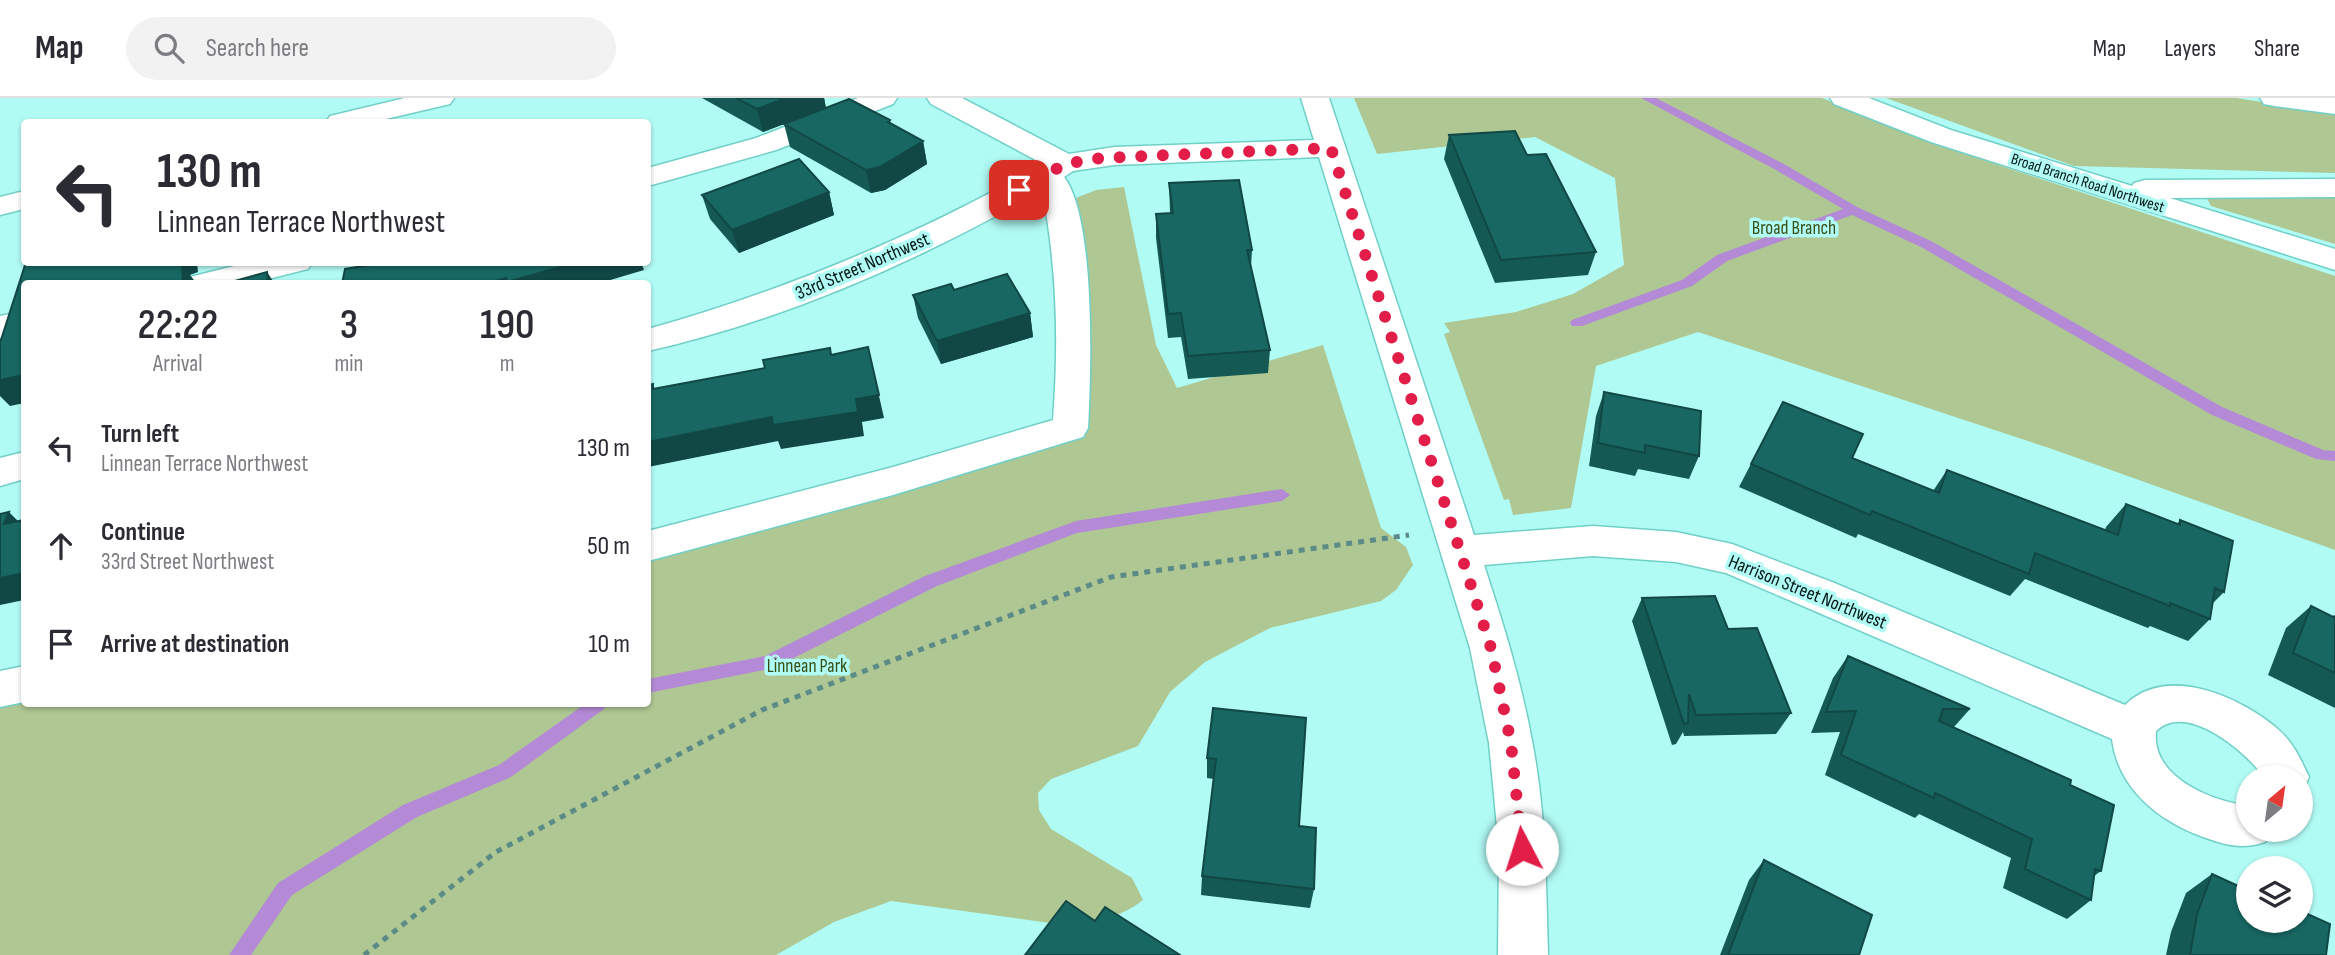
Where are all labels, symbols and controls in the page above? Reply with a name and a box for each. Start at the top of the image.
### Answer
search box [126,17,616,80]
text: Map [35,28,84,68]
icon: search [150,29,188,67]
text: Search here [206,33,309,64]
text: Map [2093,34,2126,63]
text: Layers [2164,34,2216,63]
text: Share [2254,34,2300,63]
text: 130 m [157,143,262,202]
icon: left [42,147,133,238]
street label: Broad Branch Road Northwest [2008,150,2167,217]
pin [989,160,1049,220]
icon: arrive [1000,171,1038,209]
text: Linnean Terrace Northwest [157,203,445,242]
park label: Broad Branch [1752,217,1836,240]
street label: 33rd Street Northwest [792,228,933,305]
text: 22:22 [137,300,218,351]
text: 3 [340,300,358,351]
text: 190 [480,300,534,351]
text: Arrival [153,350,203,378]
text: min [335,350,363,378]
text: m [500,350,515,378]
text: Turn left [101,419,179,450]
icon: left [42,429,80,467]
text: 130 m [578,433,630,464]
text: Linnean Terrace Northwest [101,450,308,478]
text: Continue [101,517,185,548]
icon: ahead [42,527,80,565]
text: 50 m [587,531,630,562]
text: 33rd Street Northwest [101,548,274,576]
street label: Harrison Street Northwest [1725,550,1890,635]
icon: arrive [42,625,80,663]
text: Arrive at destination [101,629,289,660]
text: 10 m [588,629,630,660]
park label: Linnean Park [767,655,848,678]
north arrow [2236,765,2314,842]
map controls [2236,765,2313,933]
position arrow [1485,812,1559,886]
button: layers [2236,856,2313,933]

